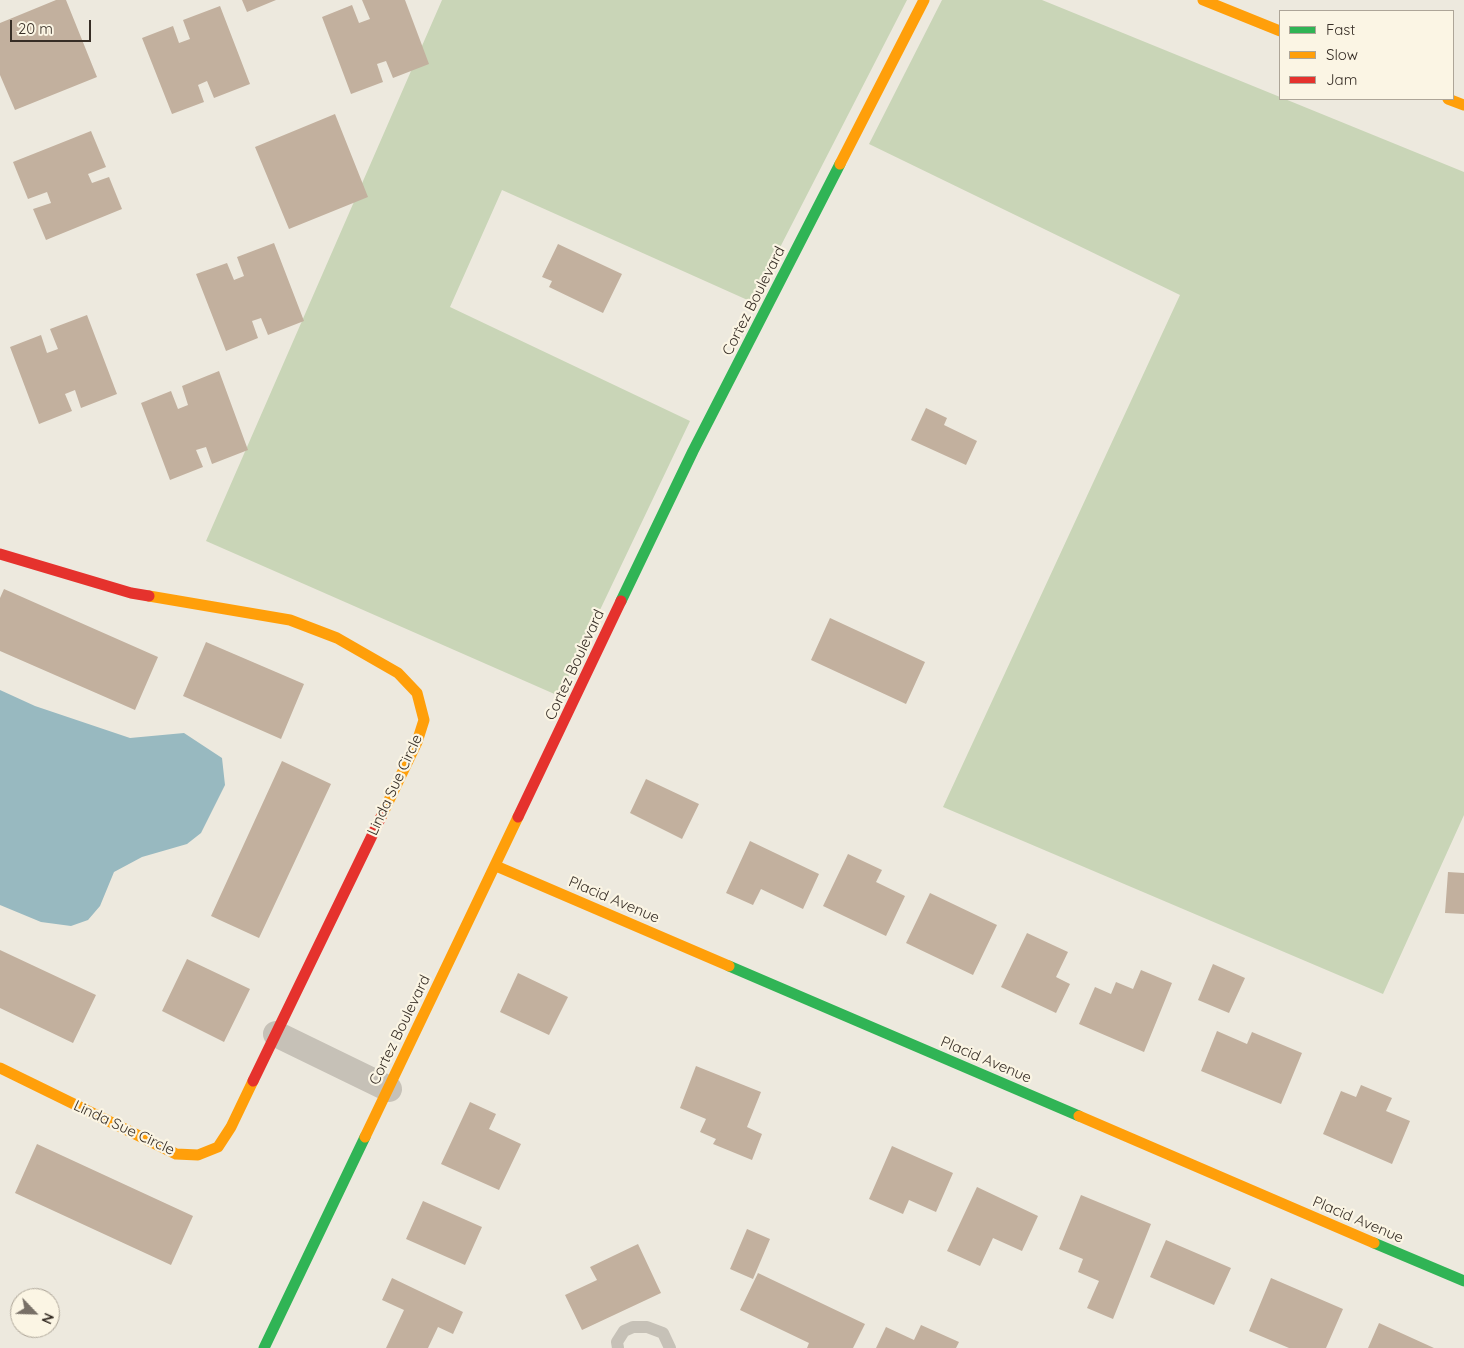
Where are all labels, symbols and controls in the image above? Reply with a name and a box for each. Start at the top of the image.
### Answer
scale bar [12,10,94,42]
legend [1279,10,1454,100]
text: 20 m [18,19,53,38]
text: Fast [1326,20,1355,39]
text: Slow [1326,45,1358,64]
text: Jam [1326,70,1357,89]
street label: Cortez Boulevard [719,243,789,359]
street label: Cortez Boulevard [541,607,609,723]
street label: Linda Sue Circle [364,732,426,838]
street label: Placid Avenue [566,873,662,927]
street label: Cortez Boulevard [366,972,434,1088]
street label: Placid Avenue [938,1033,1034,1087]
street label: Linda Sue Circle [71,1097,177,1159]
street label: Placid Avenue [1310,1193,1406,1247]
north arrow [10,1288,60,1338]
text: N [37,1310,58,1327]

